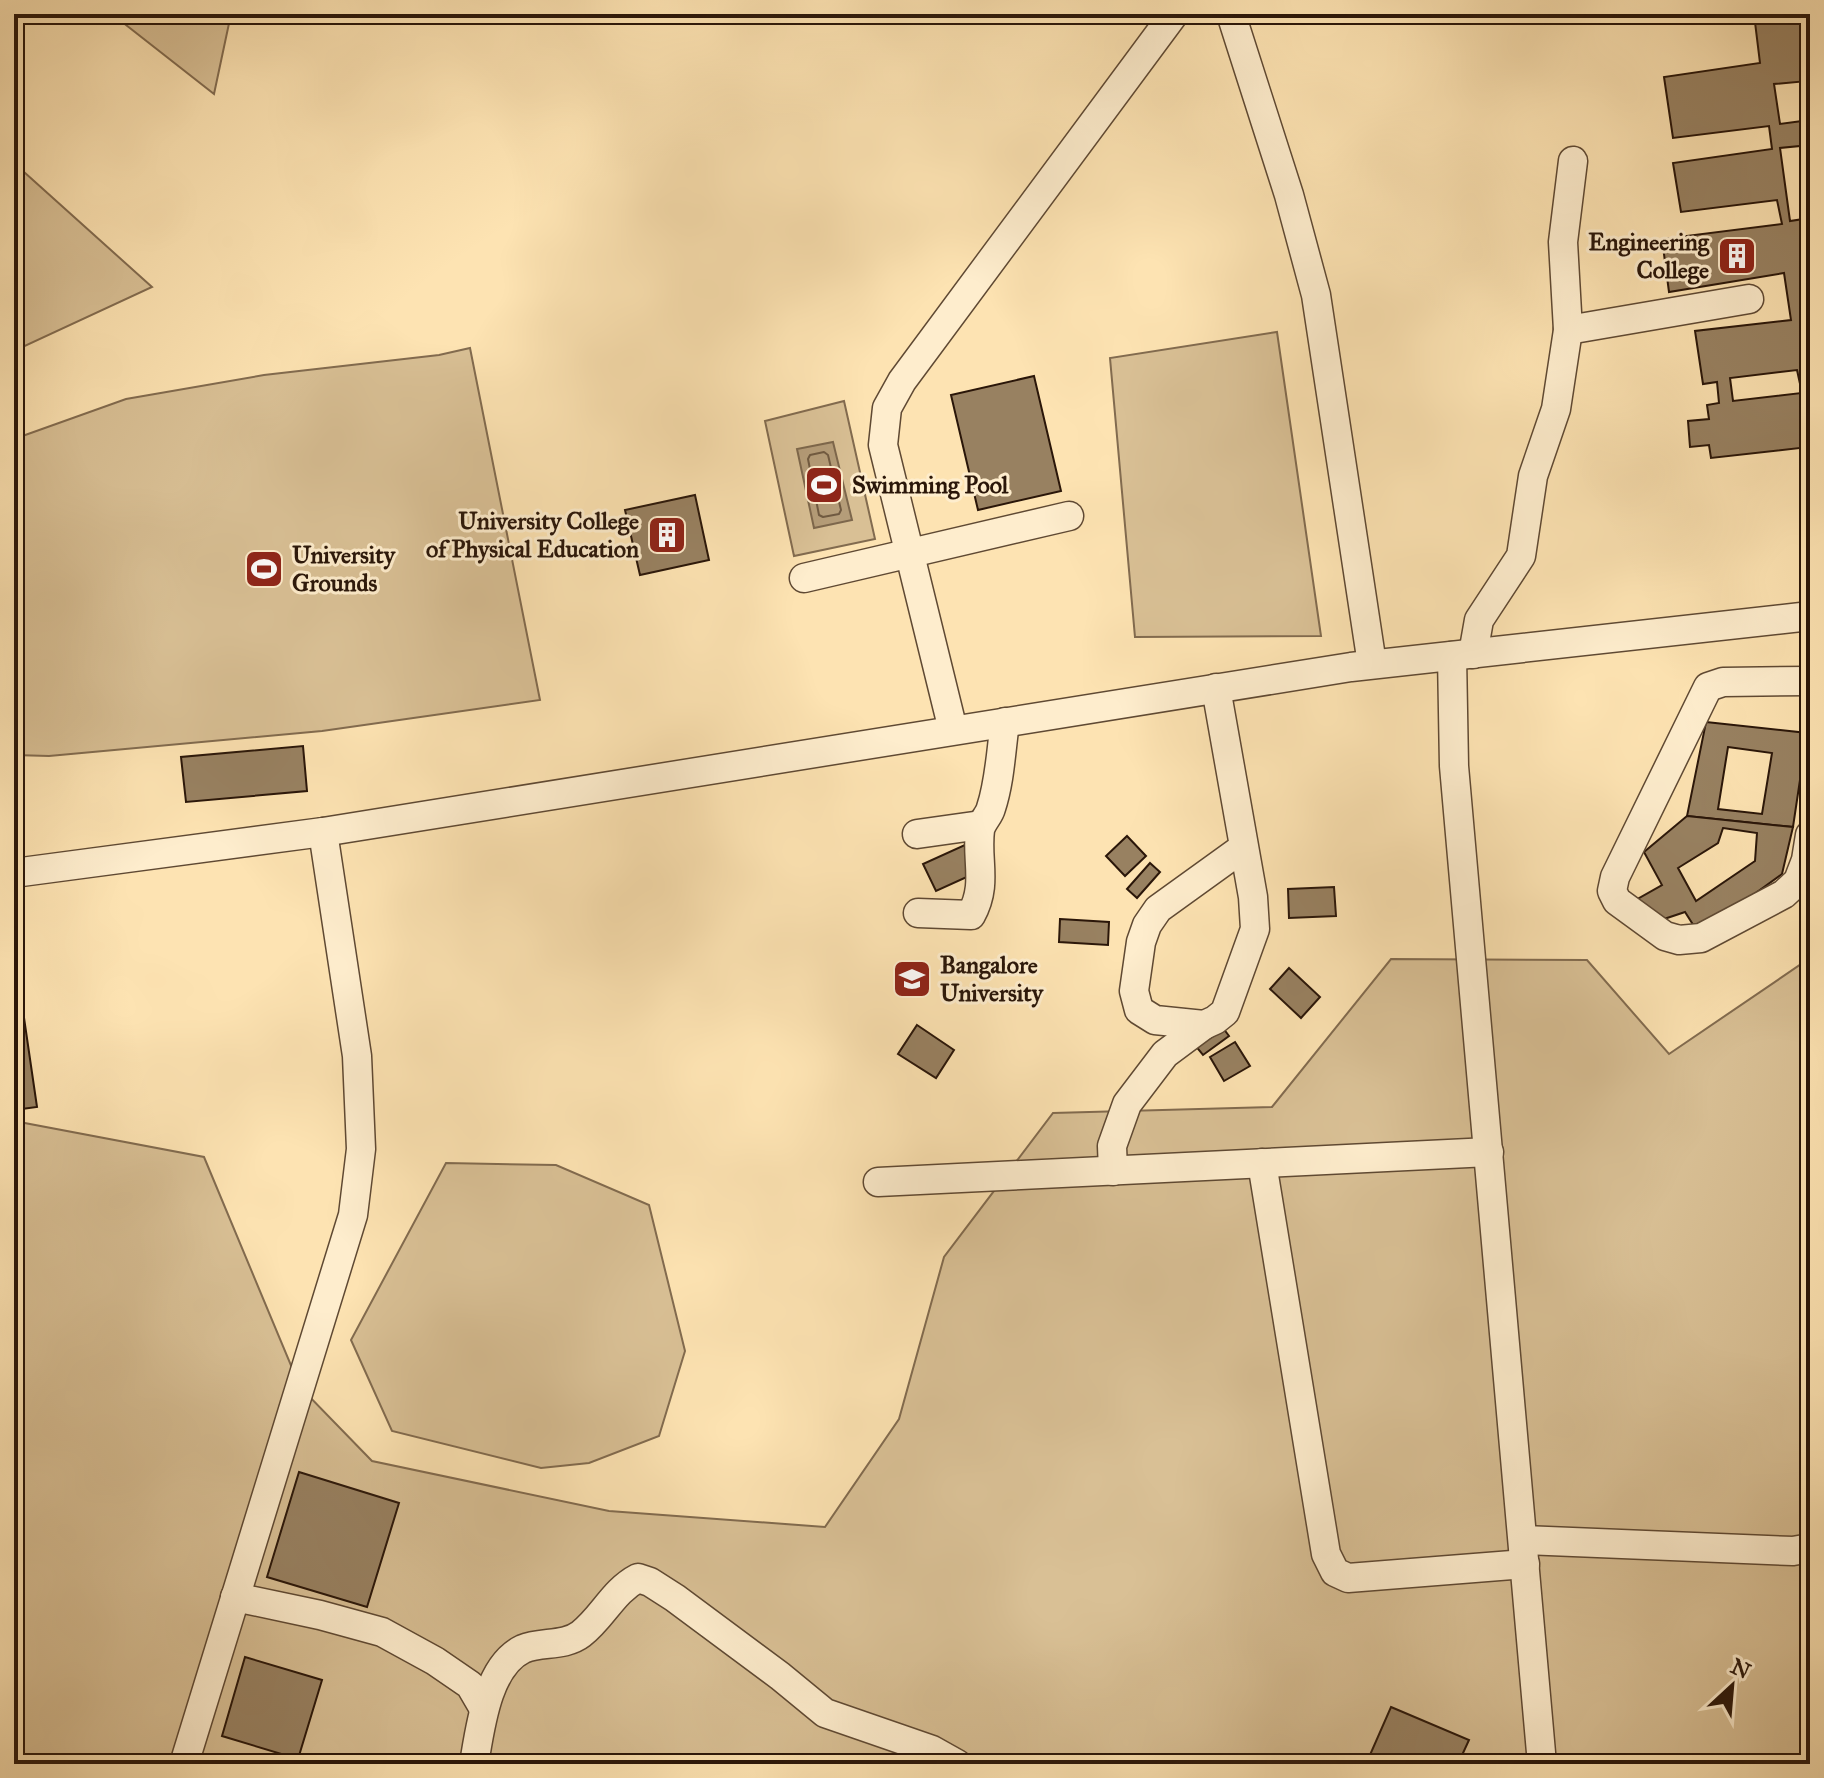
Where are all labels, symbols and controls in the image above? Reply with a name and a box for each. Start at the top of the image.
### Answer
place label: Engineering College [1588,227,1710,285]
building icon: Engineering College [1716,235,1758,277]
sports icon: Swimming Pool [803,464,845,506]
place label: Swimming Pool [852,470,1009,500]
place label: University College of Physical Education [426,506,639,564]
building icon: University College of Physical Education [646,514,688,556]
place label: University Grounds [292,540,397,598]
sports icon: University Grounds [243,548,285,590]
place label: Bangalore University [940,950,1045,1008]
school or university icon: Bangalore University [891,958,933,1000]
north arrow [1692,1646,1772,1726]
text: N [1726,1652,1755,1685]

